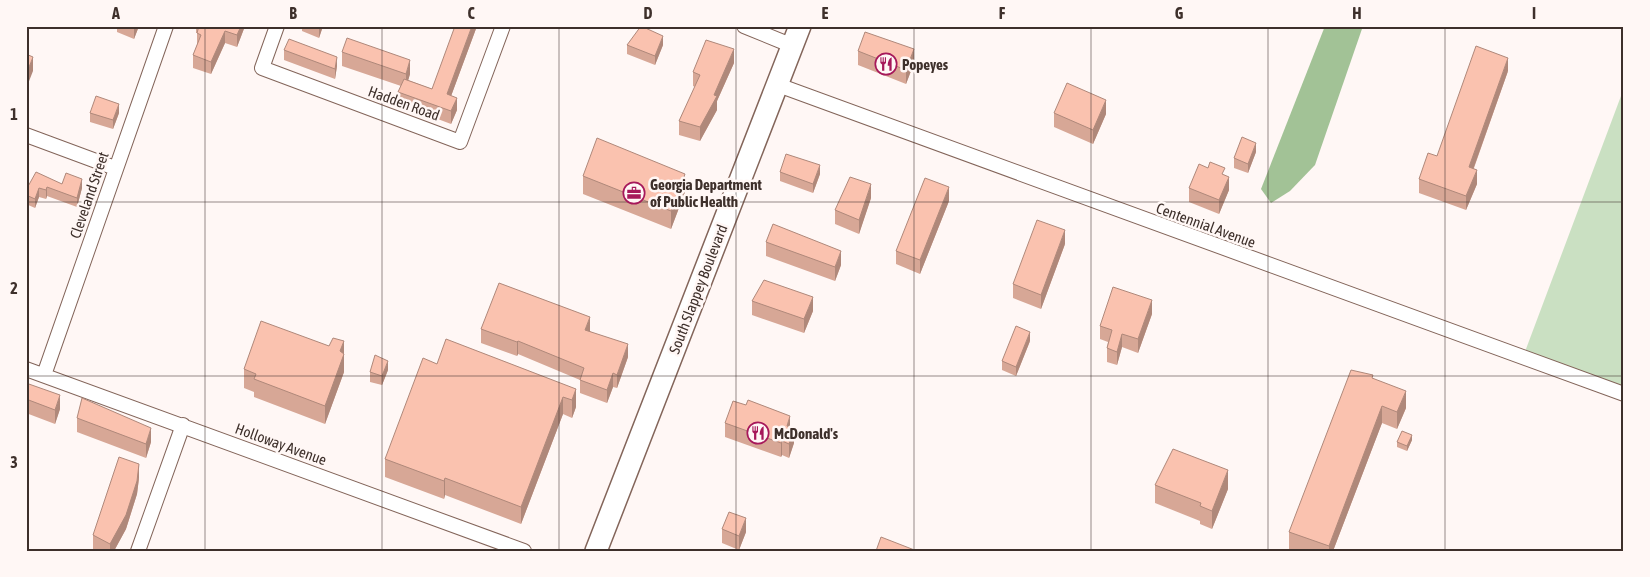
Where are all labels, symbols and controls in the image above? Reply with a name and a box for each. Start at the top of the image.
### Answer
text: A [111,4,120,22]
text: B [289,4,297,22]
text: C [467,4,475,22]
text: D [644,4,653,22]
text: E [822,4,829,22]
text: F [999,4,1006,22]
text: G [1175,4,1184,22]
text: H [1352,4,1362,22]
text: I [1532,4,1536,22]
restaurant icon: Popeyes [874,52,898,76]
place label: Popeyes [902,56,949,73]
street label: Hadden Road [366,82,442,124]
text: 1 [10,105,18,123]
street label: Cleveland Street [66,149,112,241]
place label: Georgia Department of Public Health [650,176,762,210]
office icon: Georgia Department of Public Health [622,181,646,205]
street label: Centennial Avenue [1154,199,1258,251]
street label: South Slappey Boulevard [666,222,730,356]
text: 2 [10,279,18,297]
street label: Holloway Avenue [233,420,329,468]
restaurant icon: McDonald's [746,421,770,445]
place label: McDonald's [774,425,839,442]
text: 3 [10,453,18,471]

